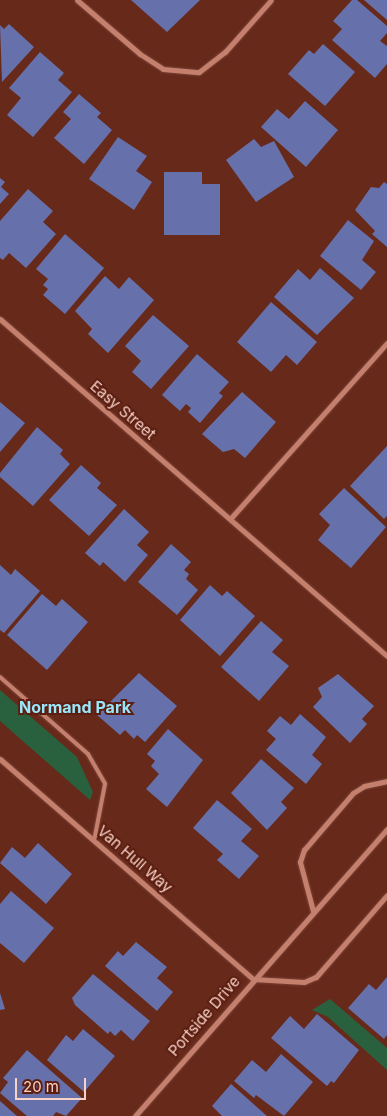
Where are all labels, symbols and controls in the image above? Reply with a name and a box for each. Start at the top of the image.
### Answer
street label: Easy Street [87,377,159,443]
district label: Normand Park [19,697,131,717]
street label: Van Hull Way [94,822,176,896]
street label: Portside Drive [164,972,244,1060]
scale bar [18,1068,89,1100]
text: 20 m [23,1077,59,1096]

